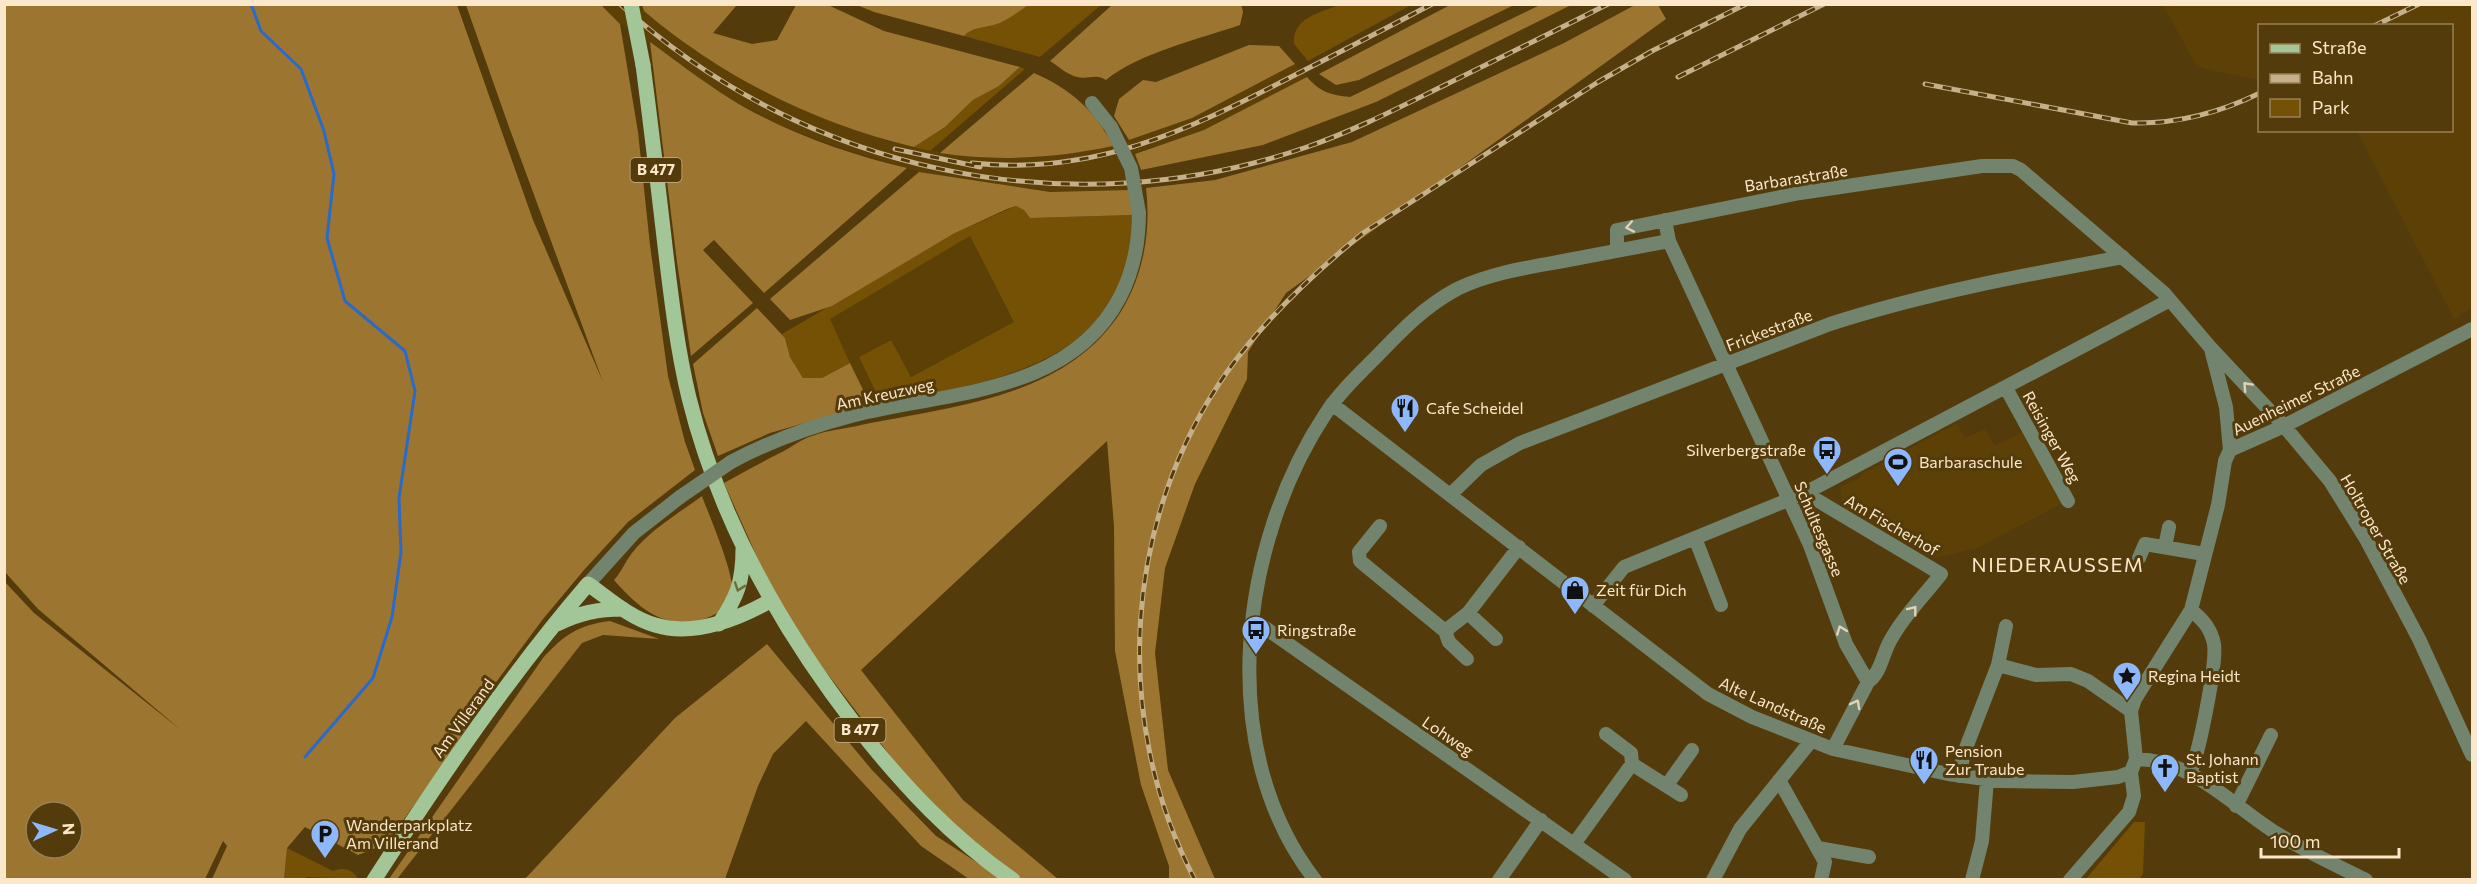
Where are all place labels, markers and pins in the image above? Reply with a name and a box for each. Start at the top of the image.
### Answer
restaurant icon: Cafe Scheidel [1389,392,1421,434]
place label: Cafe Scheidel [1426,398,1524,417]
bus stop icon: Silverbergstraße [1811,434,1843,476]
place label: Silverbergstraße [1686,440,1806,459]
sports icon: Barbaraschule [1882,446,1914,488]
place label: Barbaraschule [1919,452,2022,471]
shop icon: Zeit für Dich [1559,574,1591,616]
place label: Zeit für Dich [1596,580,1687,599]
bus stop icon: Ringstraße [1240,614,1272,656]
place label: Ringstraße [1277,620,1356,639]
place icon: Regina Heidt [2111,660,2143,702]
place label: Regina Heidt [2148,666,2241,685]
place label: Pension Zur Traube [1945,741,2025,778]
restaurant icon: Pension Zur Traube [1908,744,1940,786]
place label: St. Johann Baptist [2186,749,2259,786]
church icon: St. Johann Baptist [2149,752,2181,794]
place label: Wanderparkplatz Am Villerand [346,815,472,852]
parking icon: Wanderparkplatz Am Villerand [309,818,341,860]

